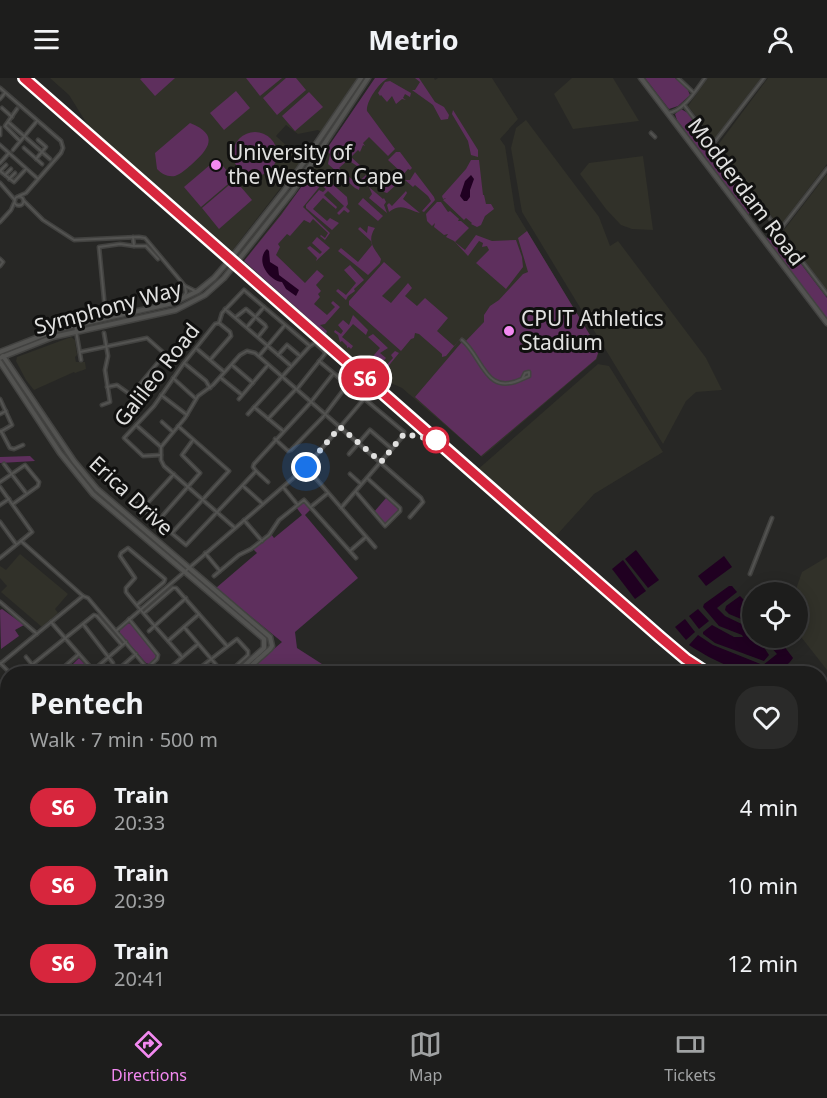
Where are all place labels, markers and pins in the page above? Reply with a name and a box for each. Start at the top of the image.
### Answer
place label: University of the Western Cape [228,138,403,190]
marker: University of the Western Cape [209,158,223,172]
place label: CPUT Athletics Stadium [521,304,664,356]
marker: CPUT Athletics Stadium [502,324,516,338]
unlabelled marker [423,427,449,453]

